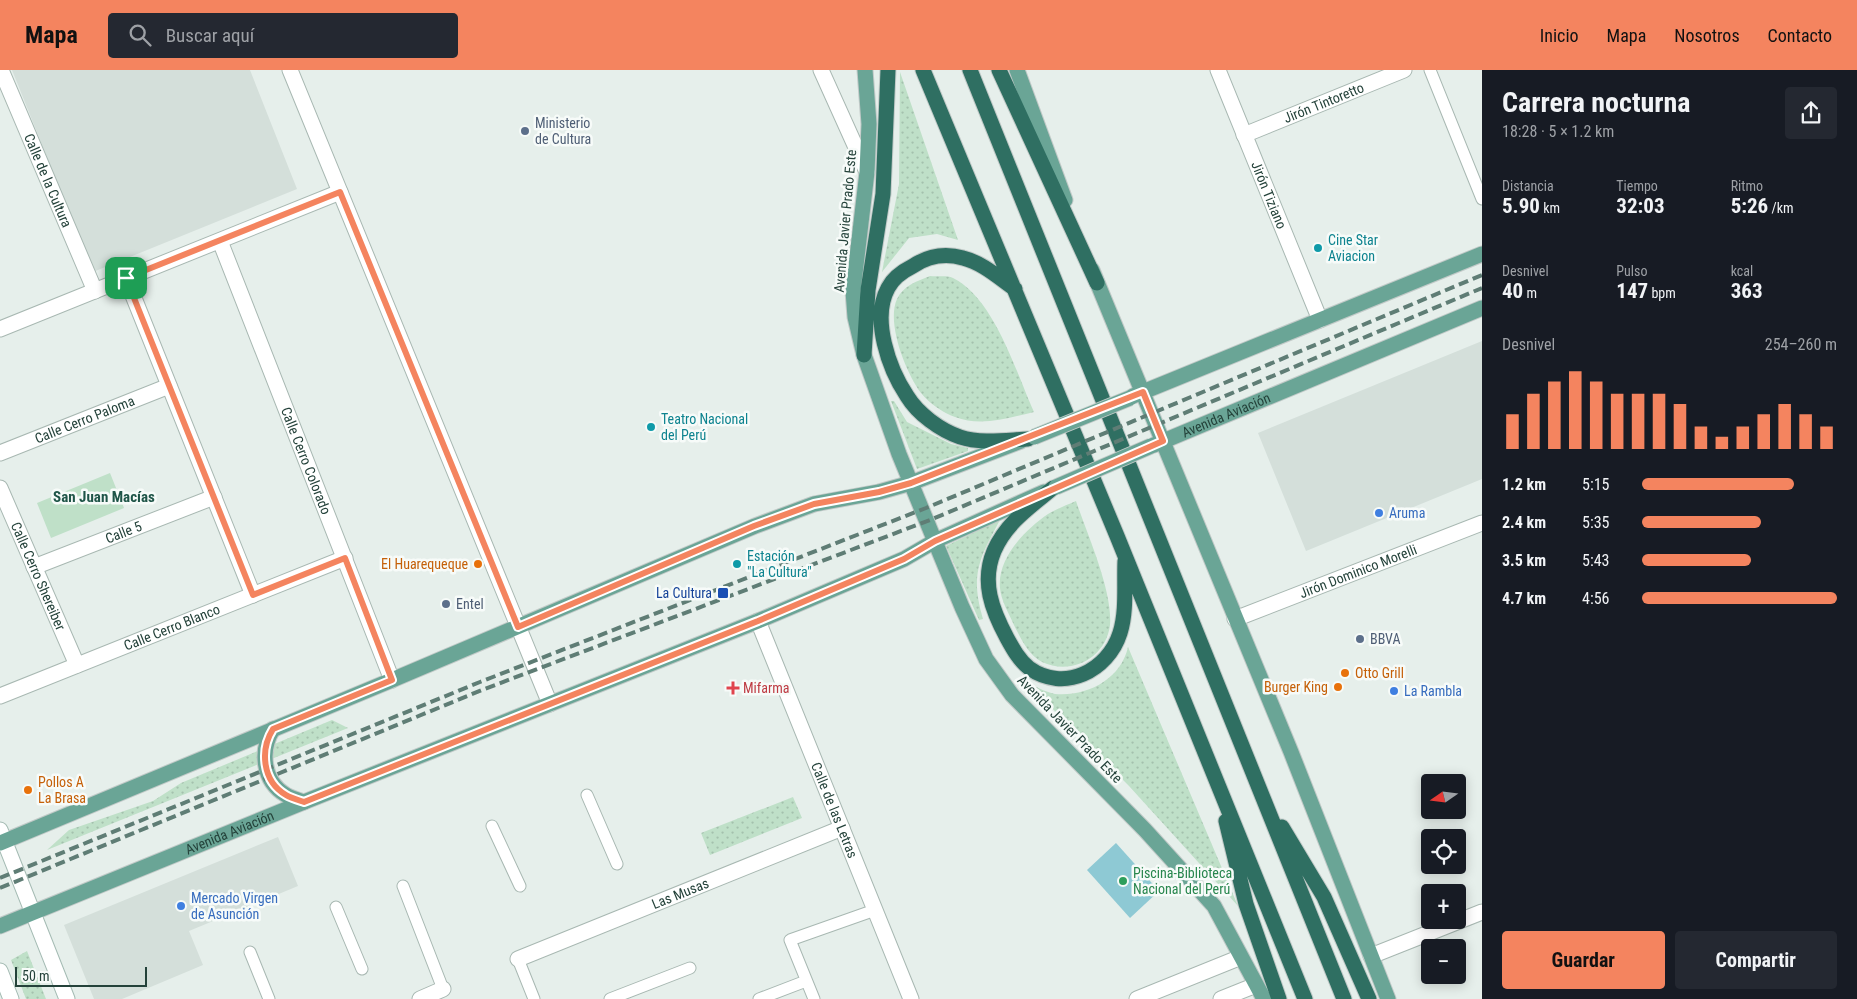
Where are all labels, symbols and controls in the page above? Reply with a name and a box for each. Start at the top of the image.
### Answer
search box [108,13,458,58]
text: Mapa [25,21,78,49]
icon: search [126,21,154,49]
text: Buscar aquí [166,24,254,47]
text: Inicio [1540,25,1579,46]
text: Mapa [1607,25,1646,46]
text: Nosotros [1674,25,1740,46]
text: Contacto [1768,25,1832,46]
street label: Jirón Tintoretto [1281,79,1366,126]
text: Carrera nocturna [1502,86,1691,119]
button: share [1785,87,1837,139]
place label: Ministerio de Cultura [535,115,591,147]
text: 18:28 · 5 × 1.2 km [1502,122,1614,141]
marker: Ministerio de Cultura [519,125,531,137]
street label: Calle de la Cultura [21,131,75,230]
street label: Avenida Javier Prado Este [831,148,859,293]
street label: Jirón Tiziano [1248,159,1290,231]
text: Distancia [1502,178,1554,194]
text: Tiempo [1616,178,1658,194]
text: Ritmo [1731,178,1763,194]
text: 5.90 [1502,194,1540,218]
text: 32:03 [1616,194,1665,218]
text: 5:26 [1731,194,1768,218]
text: km [1540,200,1560,216]
text: /km [1768,200,1794,216]
place label: Cine Star Aviacion [1328,232,1378,264]
marker: Cine Star Aviacion [1312,242,1324,254]
pin [105,257,147,299]
text: Desnivel [1502,263,1549,279]
text: Pulso [1616,263,1647,279]
text: kcal [1731,263,1753,279]
icon: arrive [112,264,140,292]
text: 40 [1502,279,1523,303]
text: 147 [1616,279,1648,303]
text: 363 [1731,279,1763,303]
text: m [1523,285,1537,301]
text: bpm [1648,285,1676,301]
text: Desnivel [1502,335,1555,354]
text: 254–260 m [1765,335,1837,354]
street label: Avenida Aviación [1179,389,1273,440]
street label: Calle Cerro Paloma [32,393,137,446]
street label: Calle Cerro Colorado [278,405,334,517]
place label: Teatro Nacional del Perú [661,411,748,443]
marker: Teatro Nacional del Perú [645,421,657,433]
text: 1.2 km [1502,475,1546,494]
text: 5:15 [1582,475,1609,494]
district label: San Juan Macías [53,488,155,506]
place label: Aruma [1389,505,1425,521]
marker: Aruma [1373,507,1385,519]
text: 2.4 km [1502,513,1546,532]
text: 5:35 [1582,513,1609,532]
street label: Calle 5 [103,518,144,547]
street label: Calle Cerro Shereiber [8,520,69,633]
street label: Jirón Dominico Morelli [1297,541,1419,601]
place label: Estación "La Cultura" [747,548,812,580]
text: 3.5 km [1502,551,1546,570]
text: 5:43 [1582,551,1609,570]
place label: El Huarequeque [381,556,468,572]
marker: El Huarequeque [472,558,484,570]
marker: Estación "La Cultura" [731,558,743,570]
place label: La Cultura [656,585,712,601]
marker: La Cultura [716,586,730,600]
text: 4.7 km [1502,589,1546,608]
text: 4:56 [1582,589,1609,608]
place label: Entel [456,596,484,612]
marker: Entel [440,598,452,610]
street label: Calle Cerro Blanco [121,601,222,654]
place label: BBVA [1370,631,1401,647]
marker: BBVA [1354,633,1366,645]
place label: Otto Grill [1355,665,1404,681]
marker: Otto Grill [1339,667,1351,679]
street label: Avenida Javier Prado Este [1014,672,1126,786]
place label: Burger King [1264,679,1328,695]
place label: Mifarma [743,680,789,696]
marker: Burger King [1332,681,1344,693]
marker: Mifarma [727,682,739,694]
place label: La Rambla [1404,683,1462,699]
marker: La Rambla [1388,685,1400,697]
street label: Calle de las Letras [808,760,861,860]
place label: Pollos A La Brasa [38,774,86,806]
north arrow [1421,774,1466,819]
map controls [1421,774,1466,984]
marker: Pollos A La Brasa [22,784,34,796]
street label: Avenida Aviación [183,807,276,858]
button: locate [1421,829,1466,874]
place label: Piscina-Biblioteca Nacional del Perú [1133,865,1232,897]
street label: Las Musas [649,875,711,912]
marker: Piscina-Biblioteca Nacional del Perú [1117,875,1129,887]
button: + [1421,884,1466,929]
place label: Mercado Virgen de Asunción [191,890,278,922]
marker: Mercado Virgen de Asunción [175,900,187,912]
button: Guardar [1502,931,1665,989]
button: Compartir [1675,931,1837,989]
button: − [1421,939,1466,984]
scale bar [15,964,148,987]
text: 50 m [22,968,50,984]

